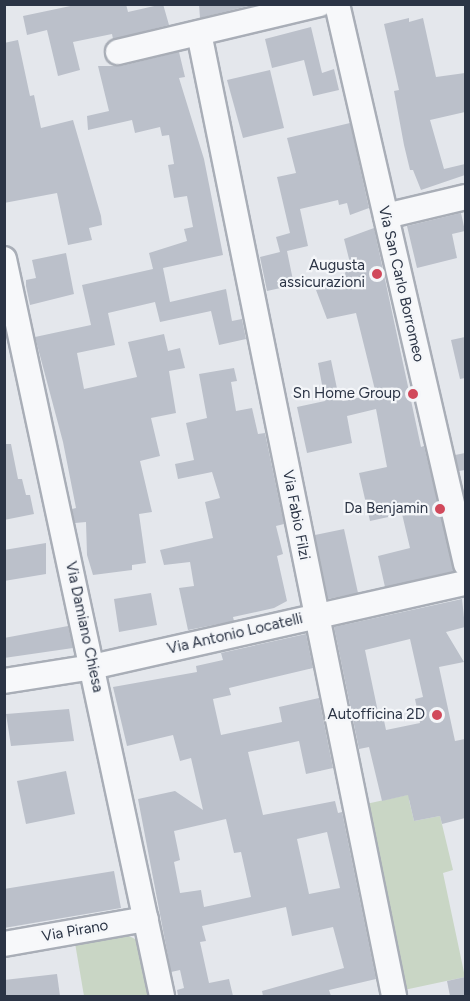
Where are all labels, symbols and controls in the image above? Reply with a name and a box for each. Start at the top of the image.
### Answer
street label: Via San Carlo Borromeo [374,204,428,364]
place label: Augusta assicurazioni [279,256,365,291]
marker: Augusta assicurazioni [370,267,384,281]
place label: Sn Home Group [293,385,401,403]
marker: Sn Home Group [406,387,420,401]
street label: Via Fabio Filzi [278,468,314,562]
place label: Da Benjamin [344,500,428,518]
marker: Da Benjamin [433,502,447,516]
street label: Via Damiano Chiesa [61,560,107,694]
street label: Via Antonio Locatelli [165,610,305,658]
place label: Autofficina 2D [328,706,425,724]
marker: Autofficina 2D [430,708,444,722]
street label: Via Pirano [40,916,110,946]

